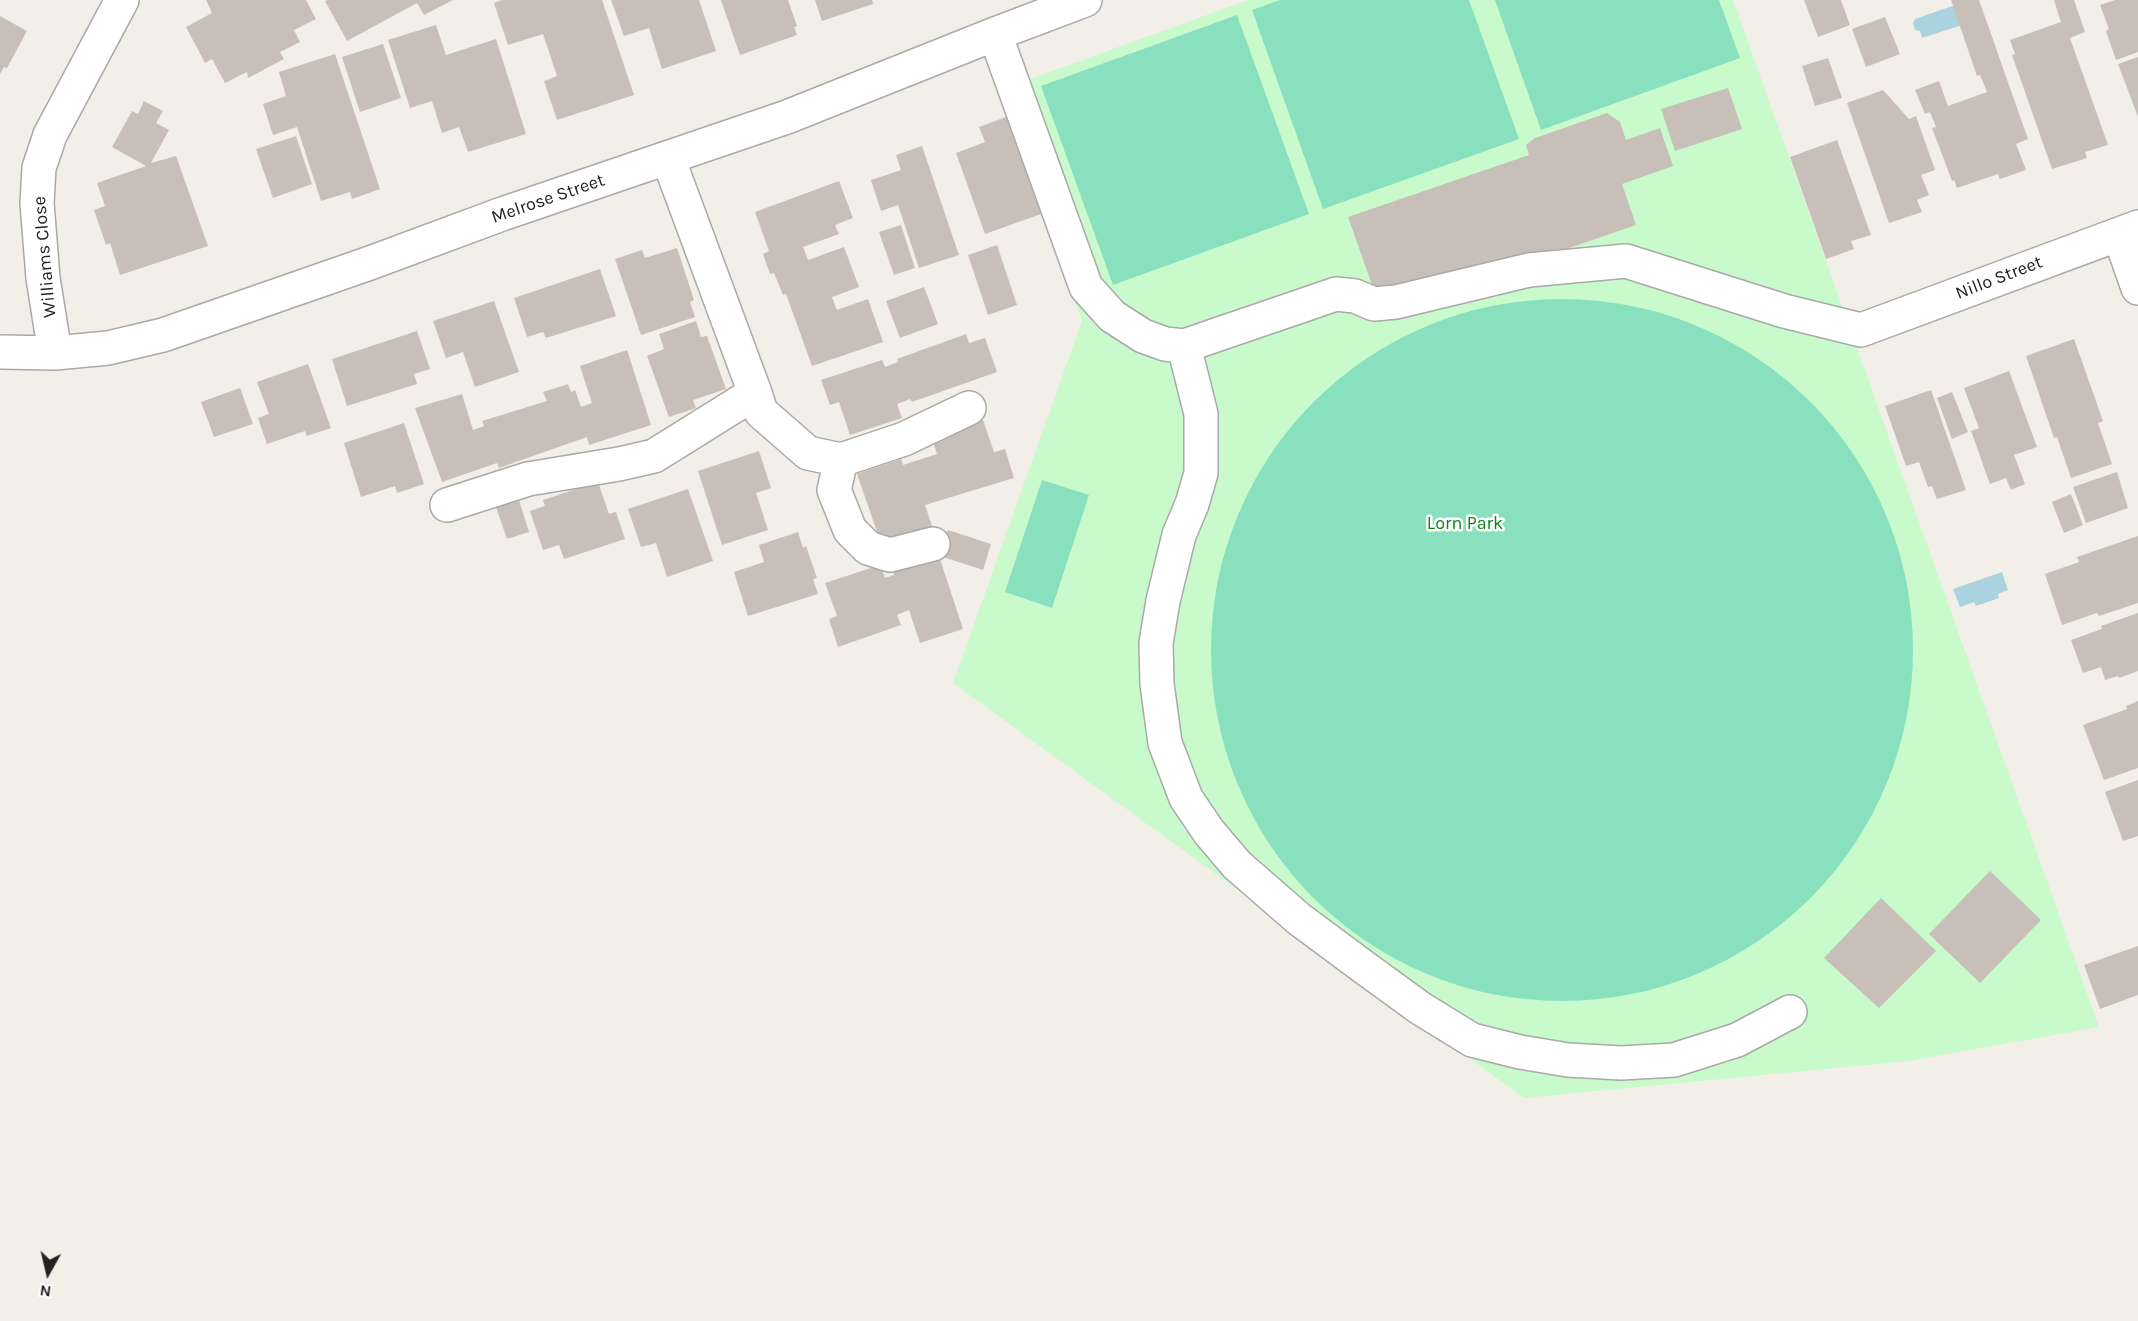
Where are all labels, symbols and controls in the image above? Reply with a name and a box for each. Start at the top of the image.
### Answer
street label: Melrose Street [489,170,607,228]
street label: Williams Close [29,195,61,319]
street label: Nillo Street [1953,252,2045,304]
park label: Lorn Park [1427,513,1503,535]
north arrow [18,1243,78,1303]
text: N [38,1281,52,1302]

